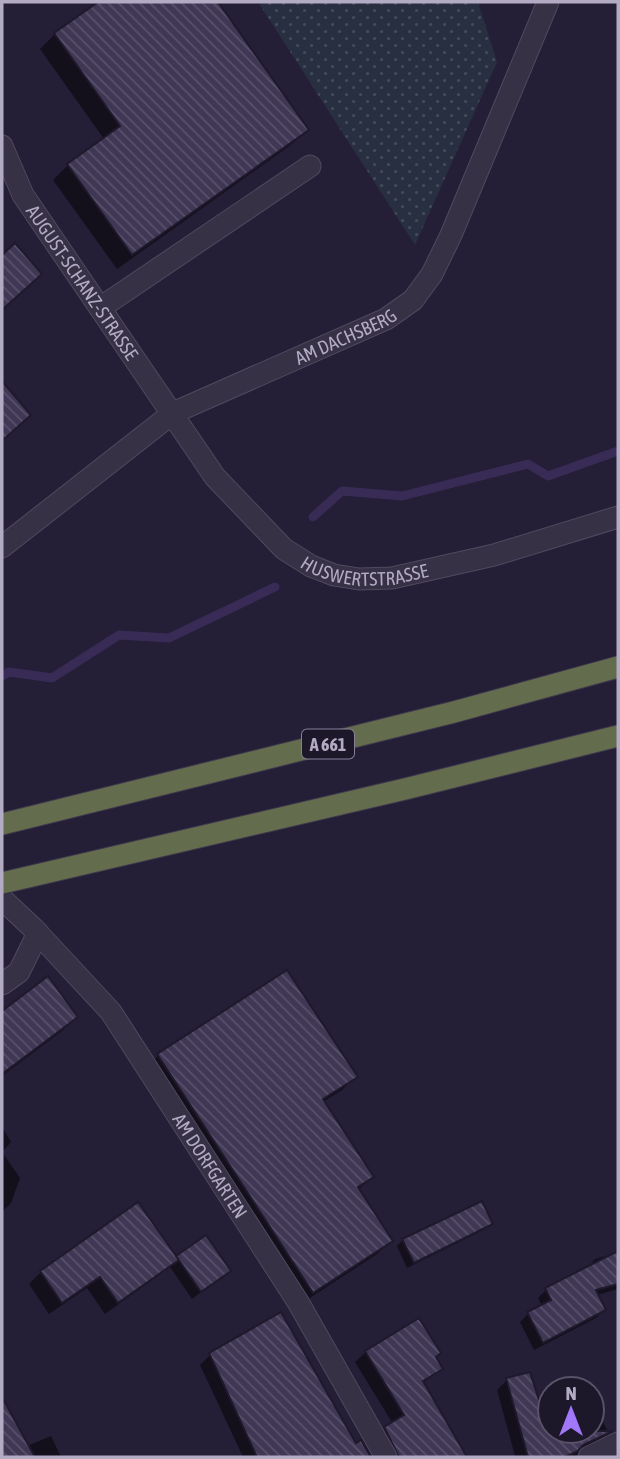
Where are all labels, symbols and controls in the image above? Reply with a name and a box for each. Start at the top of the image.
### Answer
street label: AUGUST-SCHANZ-STRASSE [22,201,143,364]
street label: AM DACHSBERG [292,304,401,369]
street label: HUSWERTSTRASSE [297,552,430,590]
road number: A 661 [302,730,354,758]
street label: AM DORFGARTEN [168,1109,252,1222]
north arrow [536,1375,606,1445]
text: N [565,1382,577,1404]

